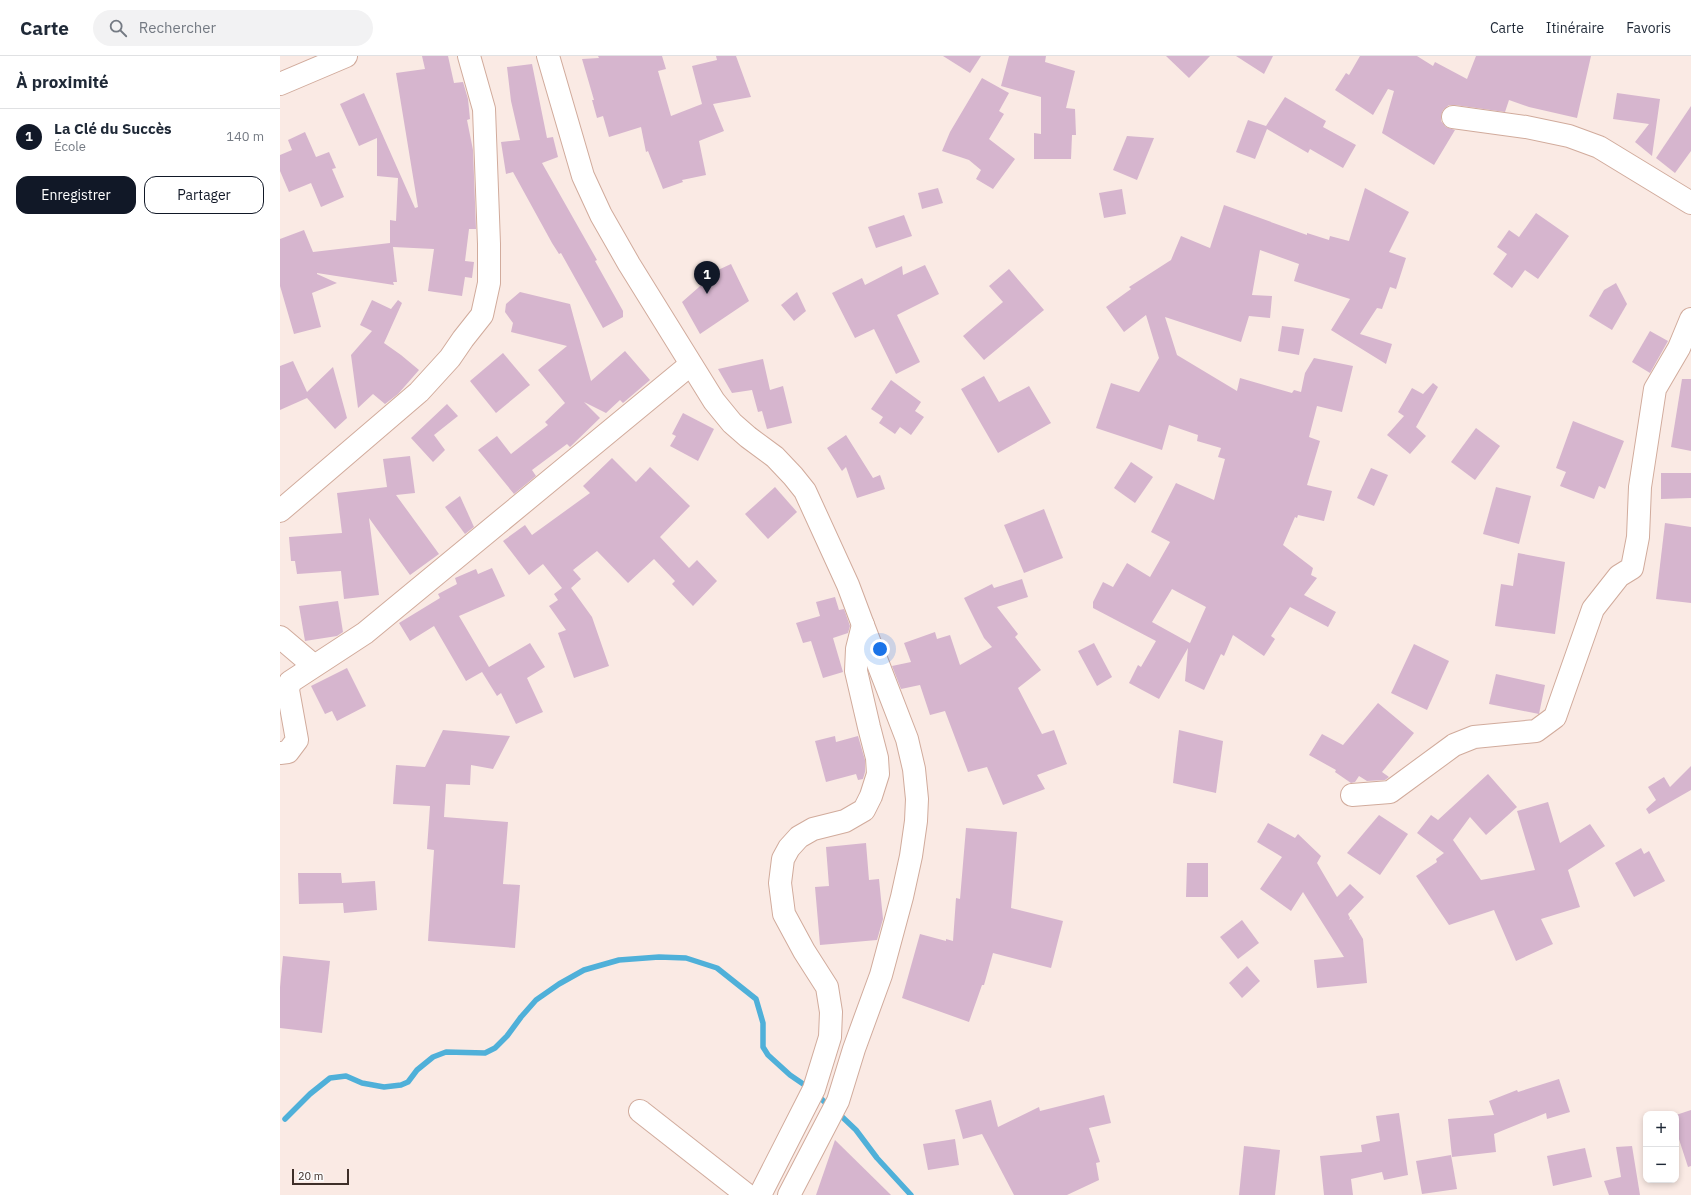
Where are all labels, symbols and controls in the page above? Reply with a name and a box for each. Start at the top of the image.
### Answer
search box [93,10,373,46]
text: Carte [20,16,69,40]
icon: search [107,17,129,39]
text: Rechercher [139,18,216,37]
text: Carte [1490,19,1524,37]
text: Itinéraire [1546,19,1604,37]
text: Favoris [1626,19,1671,37]
text: À proximité [16,71,109,93]
text: La Clé du Succès [54,119,172,138]
text: 1 [25,128,33,145]
text: 140 m [226,128,264,145]
text: École [54,138,86,155]
button: Enregistrer [16,176,136,214]
button: Partager [144,176,264,214]
pin: 1 [694,261,720,294]
your location [870,639,890,659]
map controls [1643,1111,1679,1183]
button: + [1643,1111,1679,1147]
button: − [1643,1147,1679,1183]
scale bar [292,1167,349,1186]
text: 20 m [298,1169,323,1183]

